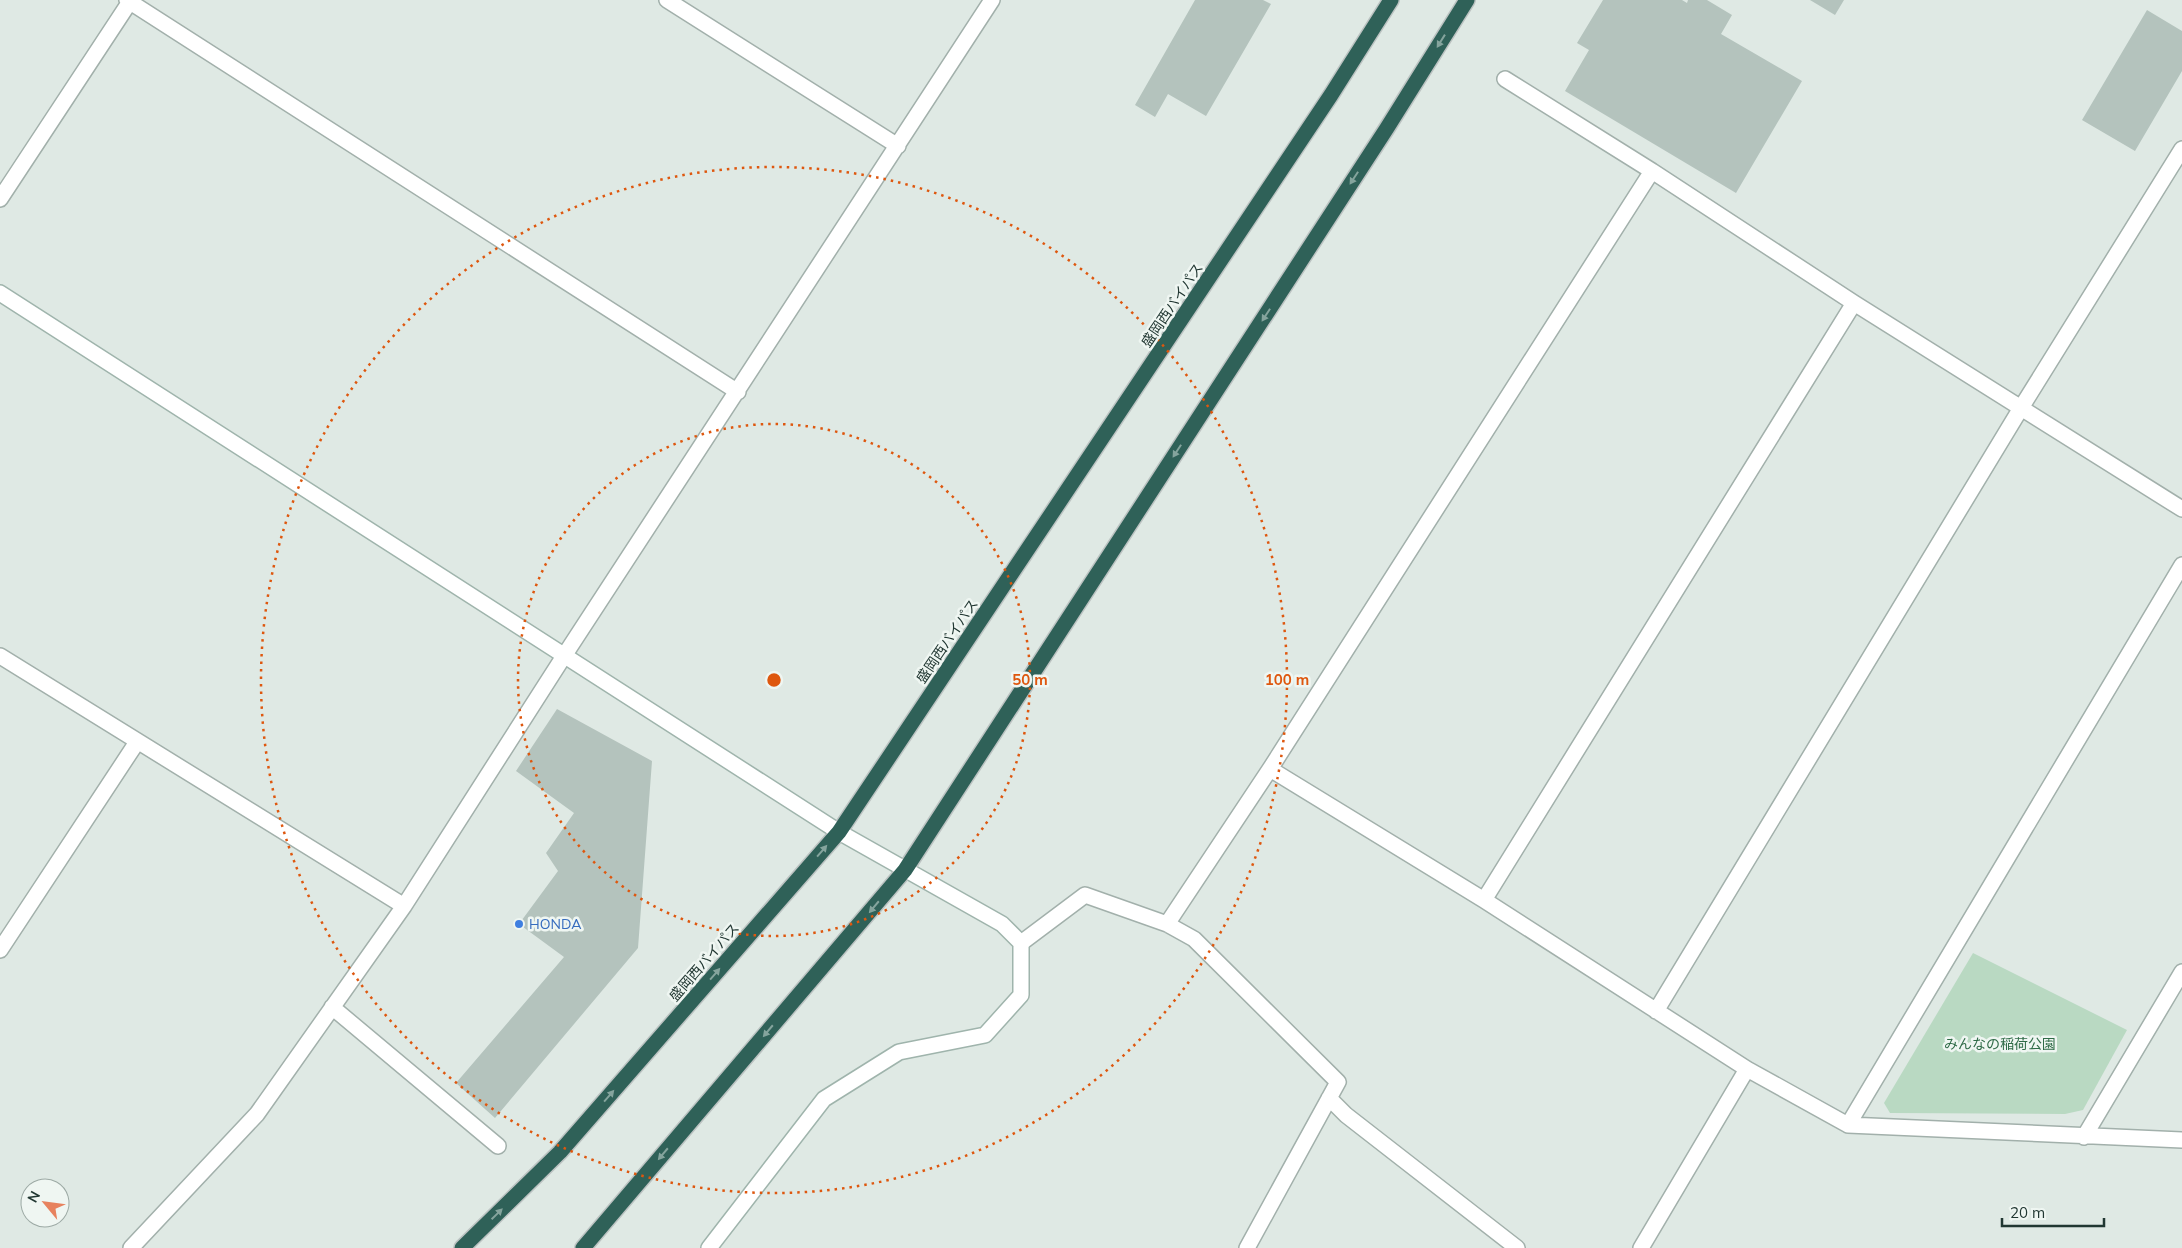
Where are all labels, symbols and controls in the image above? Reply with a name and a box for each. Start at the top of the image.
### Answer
one-way arrow [1437,35,1446,48]
one-way arrow [1349,172,1359,185]
street label: 盛岡西バイパス [1137,259,1207,351]
one-way arrow [1261,308,1270,321]
one-way arrow [1172,444,1182,458]
street label: 盛岡西バイパス [912,595,982,687]
text: 50 m [1012,670,1048,689]
text: 100 m [1265,670,1309,689]
centre of rings [765,671,783,689]
one-way arrow [816,846,828,858]
one-way arrow [868,900,879,913]
place label: HONDA [529,915,582,933]
marker: HONDA [513,918,525,930]
street label: 盛岡西バイパス [665,919,743,1005]
one-way arrow [710,967,721,980]
one-way arrow [763,1024,774,1037]
park label: みんなの稲荷公園 [1944,1035,2056,1053]
one-way arrow [603,1090,614,1103]
one-way arrow [657,1148,669,1160]
north arrow [20,1178,70,1228]
text: N [23,1188,44,1206]
scale bar [2002,1196,2104,1228]
text: 20 m [2010,1203,2045,1222]
one-way arrow [491,1208,503,1220]

